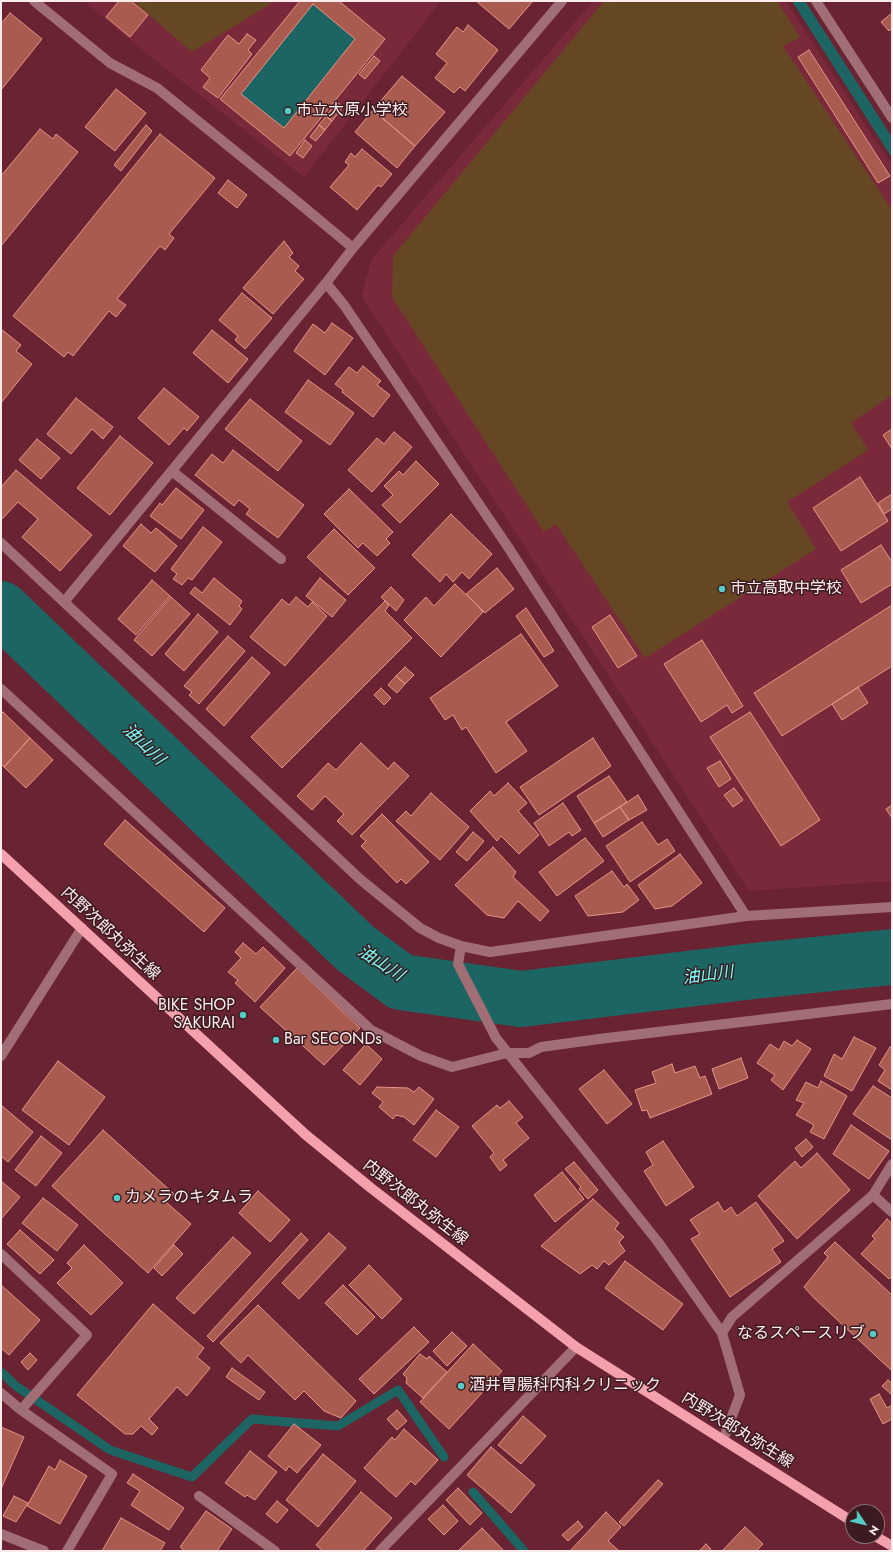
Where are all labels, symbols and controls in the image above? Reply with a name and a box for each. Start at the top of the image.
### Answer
place label: 市立大原小学校 [296,101,408,121]
marker: 市立大原小学校 [283,106,293,116]
place label: 市立高取中学校 [730,579,842,599]
marker: 市立高取中学校 [717,584,727,594]
water label: 油山川 [118,720,168,770]
street label: 内野次郎丸弥生線 [57,883,163,985]
water label: 油山川 [353,942,407,986]
water label: 油山川 [681,963,735,989]
place label: BIKE SHOP SAKURAI [158,996,235,1034]
marker: BIKE SHOP SAKURAI [238,1010,248,1020]
place label: Bar SECONDs [284,1030,382,1050]
marker: Bar SECONDs [271,1035,281,1045]
street label: 内野次郎丸弥生線 [359,1156,471,1250]
place label: カメラのキタムラ [125,1188,253,1208]
marker: カメラのキタムラ [112,1193,122,1203]
place label: なるスペースリブ [737,1324,865,1344]
marker: なるスペースリブ [868,1329,878,1339]
place label: 酒井胃腸科内科クリニック [469,1376,661,1396]
marker: 酒井胃腸科内科クリニック [456,1381,466,1391]
street label: 内野次郎丸弥生線 [678,1389,796,1473]
north arrow [845,1504,885,1544]
text: N [865,1522,883,1538]

